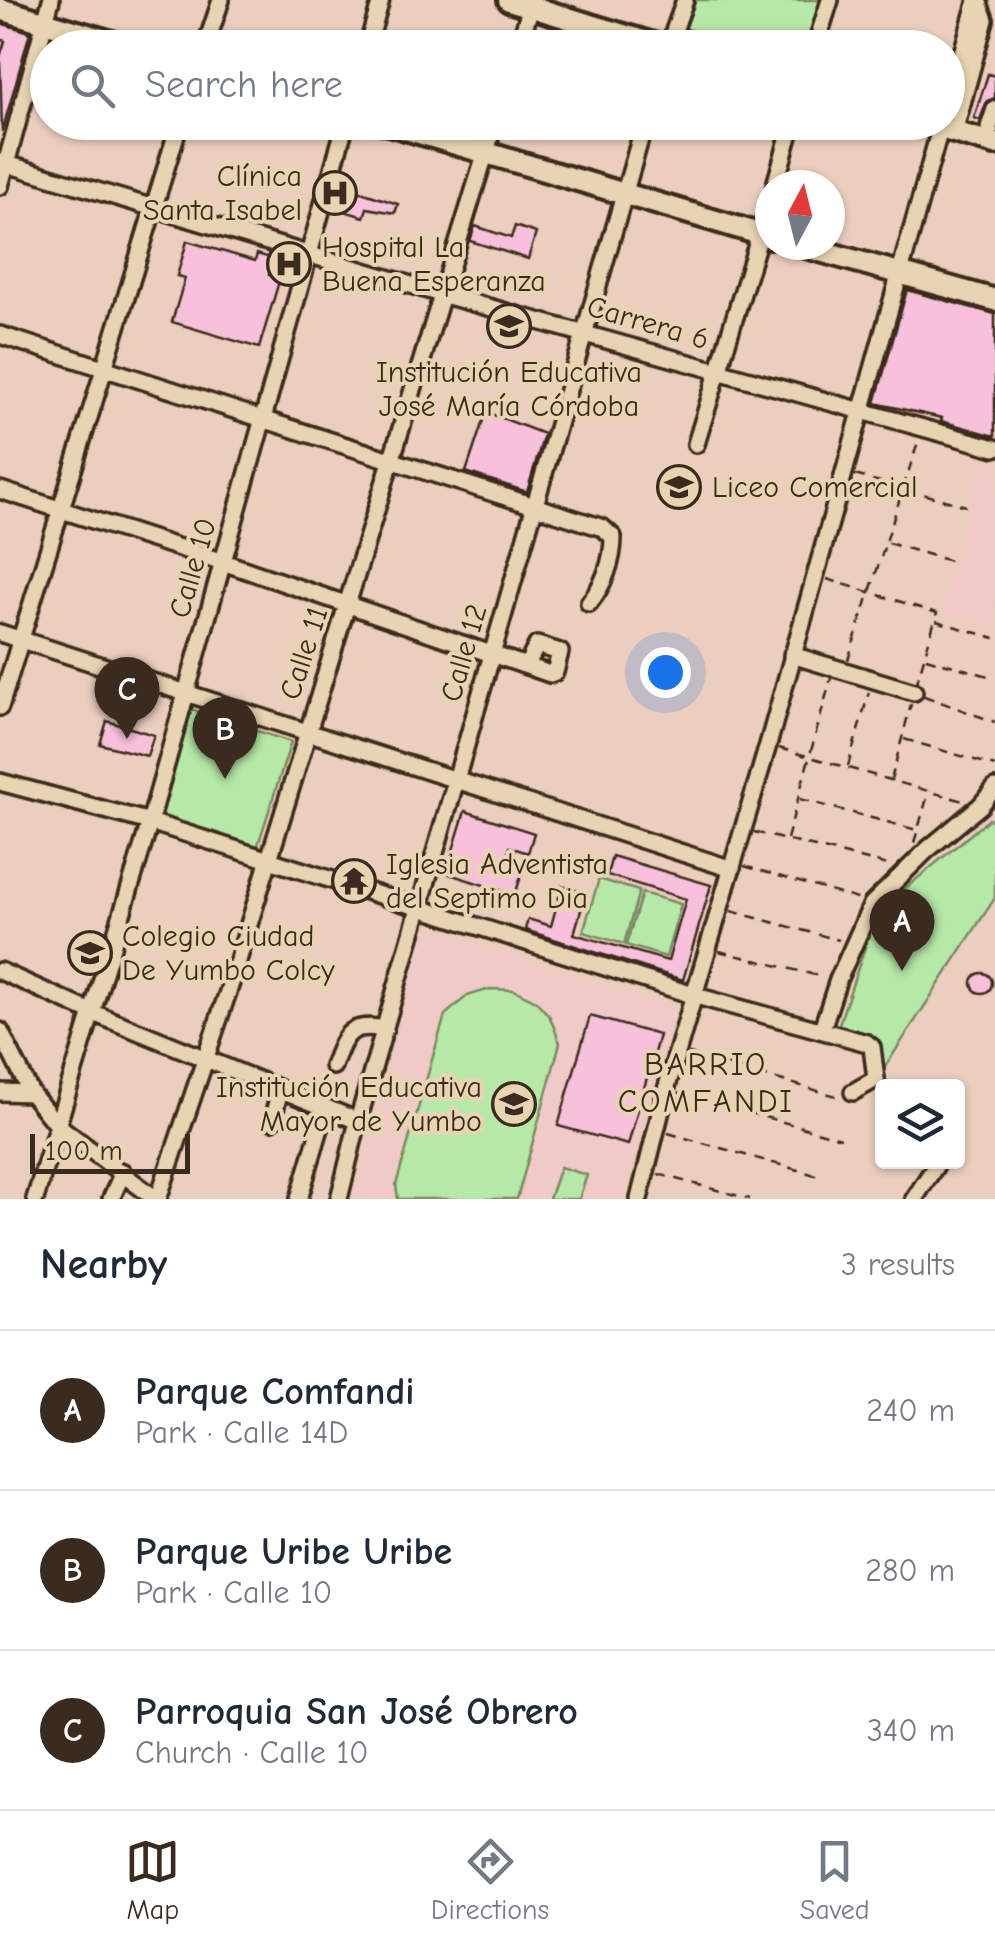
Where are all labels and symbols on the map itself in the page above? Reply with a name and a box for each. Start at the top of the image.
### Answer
place label: Clínica Santa Isabel [143,159,302,228]
hospital icon: Clínica Santa Isabel [312,170,358,216]
north arrow [755,170,845,260]
place label: Hospital La Buena Esperanza [322,230,546,299]
hospital icon: Hospital La Buena Esperanza [266,241,312,287]
street label: Carrera 6 [583,289,713,357]
school or university icon: Institución Educativa José María Córdoba [486,303,532,349]
place label: Institución Educativa José María Córdoba [376,355,642,424]
school or university icon: Liceo Comercial [656,464,702,510]
place label: Liceo Comercial [712,470,918,505]
street label: Calle 10 [162,514,224,622]
street label: Calle 12 [433,600,495,706]
street label: Calle 11 [273,602,335,704]
your location [640,647,691,698]
pin: C [94,656,160,739]
pin: B [192,696,258,779]
place label: Iglesia Adventista del Septimo Dia [386,847,608,916]
temple icon: Iglesia Adventista del Septimo Dia [331,858,377,904]
pin: A [870,888,934,971]
place label: Colegio Ciudad De Yumbo Colcy [122,919,335,988]
school or university icon: Colegio Ciudad De Yumbo Colcy [67,930,113,976]
district label: BARRIO COMFANDI [618,1046,794,1120]
place label: Institución Educativa Mayor de Yumbo [216,1070,482,1139]
school or university icon: Institución Educativa Mayor de Yumbo [491,1081,537,1127]
scale bar [30,1129,190,1174]

